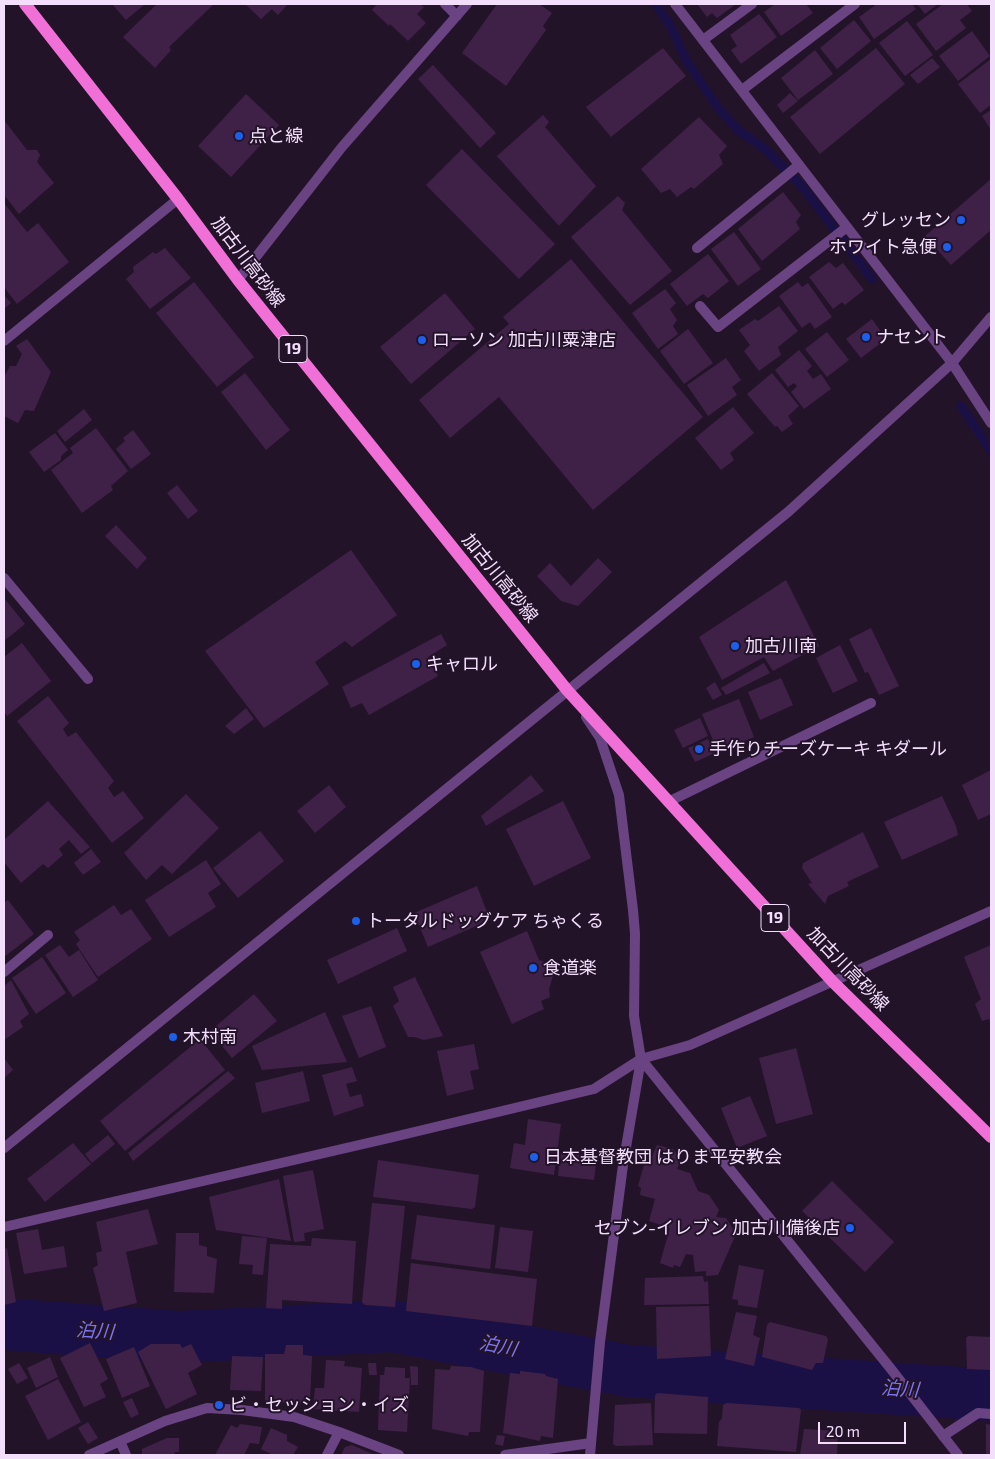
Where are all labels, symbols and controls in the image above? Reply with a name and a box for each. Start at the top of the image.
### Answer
place label: 点と線 [249,125,303,147]
marker: 点と線 [233,130,245,142]
place label: グレッセン [861,209,951,231]
street label: 加古川高砂線 [207,212,289,312]
marker: グレッセン [955,214,967,226]
place label: ホワイト急便 [829,236,937,258]
marker: ホワイト急便 [941,241,953,253]
place label: ナセント [876,326,948,348]
place label: ローソン 加古川粟津店 [432,329,616,351]
marker: ナセント [860,331,872,343]
marker: ローソン 加古川粟津店 [416,334,428,346]
road number: 19 [279,336,307,362]
street label: 加古川高砂線 [458,529,542,627]
place label: 加古川南 [745,635,817,657]
marker: 加古川南 [729,640,741,652]
place label: キャロル [426,653,498,675]
marker: キャロル [410,658,422,670]
place label: 手作りチーズケーキ キダール [709,738,947,760]
marker: 手作りチーズケーキ キダール [693,743,705,755]
road number: 19 [761,904,789,931]
place label: トータルドッグケア ちゃくる [366,910,604,932]
marker: トータルドッグケア ちゃくる [350,915,362,927]
street label: 加古川高砂線 [803,923,893,1015]
place label: 食道楽 [543,957,597,979]
marker: 食道楽 [527,962,539,974]
place label: 木村南 [183,1026,237,1048]
marker: 木村南 [167,1031,179,1043]
place label: 日本基督教団 はりま平安教会 [544,1146,782,1168]
marker: 日本基督教団 はりま平安教会 [528,1151,540,1163]
place label: セブン-イレブン 加古川備後店 [594,1217,840,1239]
marker: セブン-イレブン 加古川備後店 [844,1222,856,1234]
water label: 泊川 [75,1318,115,1344]
water label: 泊川 [477,1331,519,1361]
water label: 泊川 [880,1376,920,1402]
place label: ビ・セッション・イズ [229,1394,409,1416]
marker: ビ・セッション・イズ [213,1399,225,1411]
scale bar [820,1412,908,1444]
text: 20 m [826,1422,860,1440]

